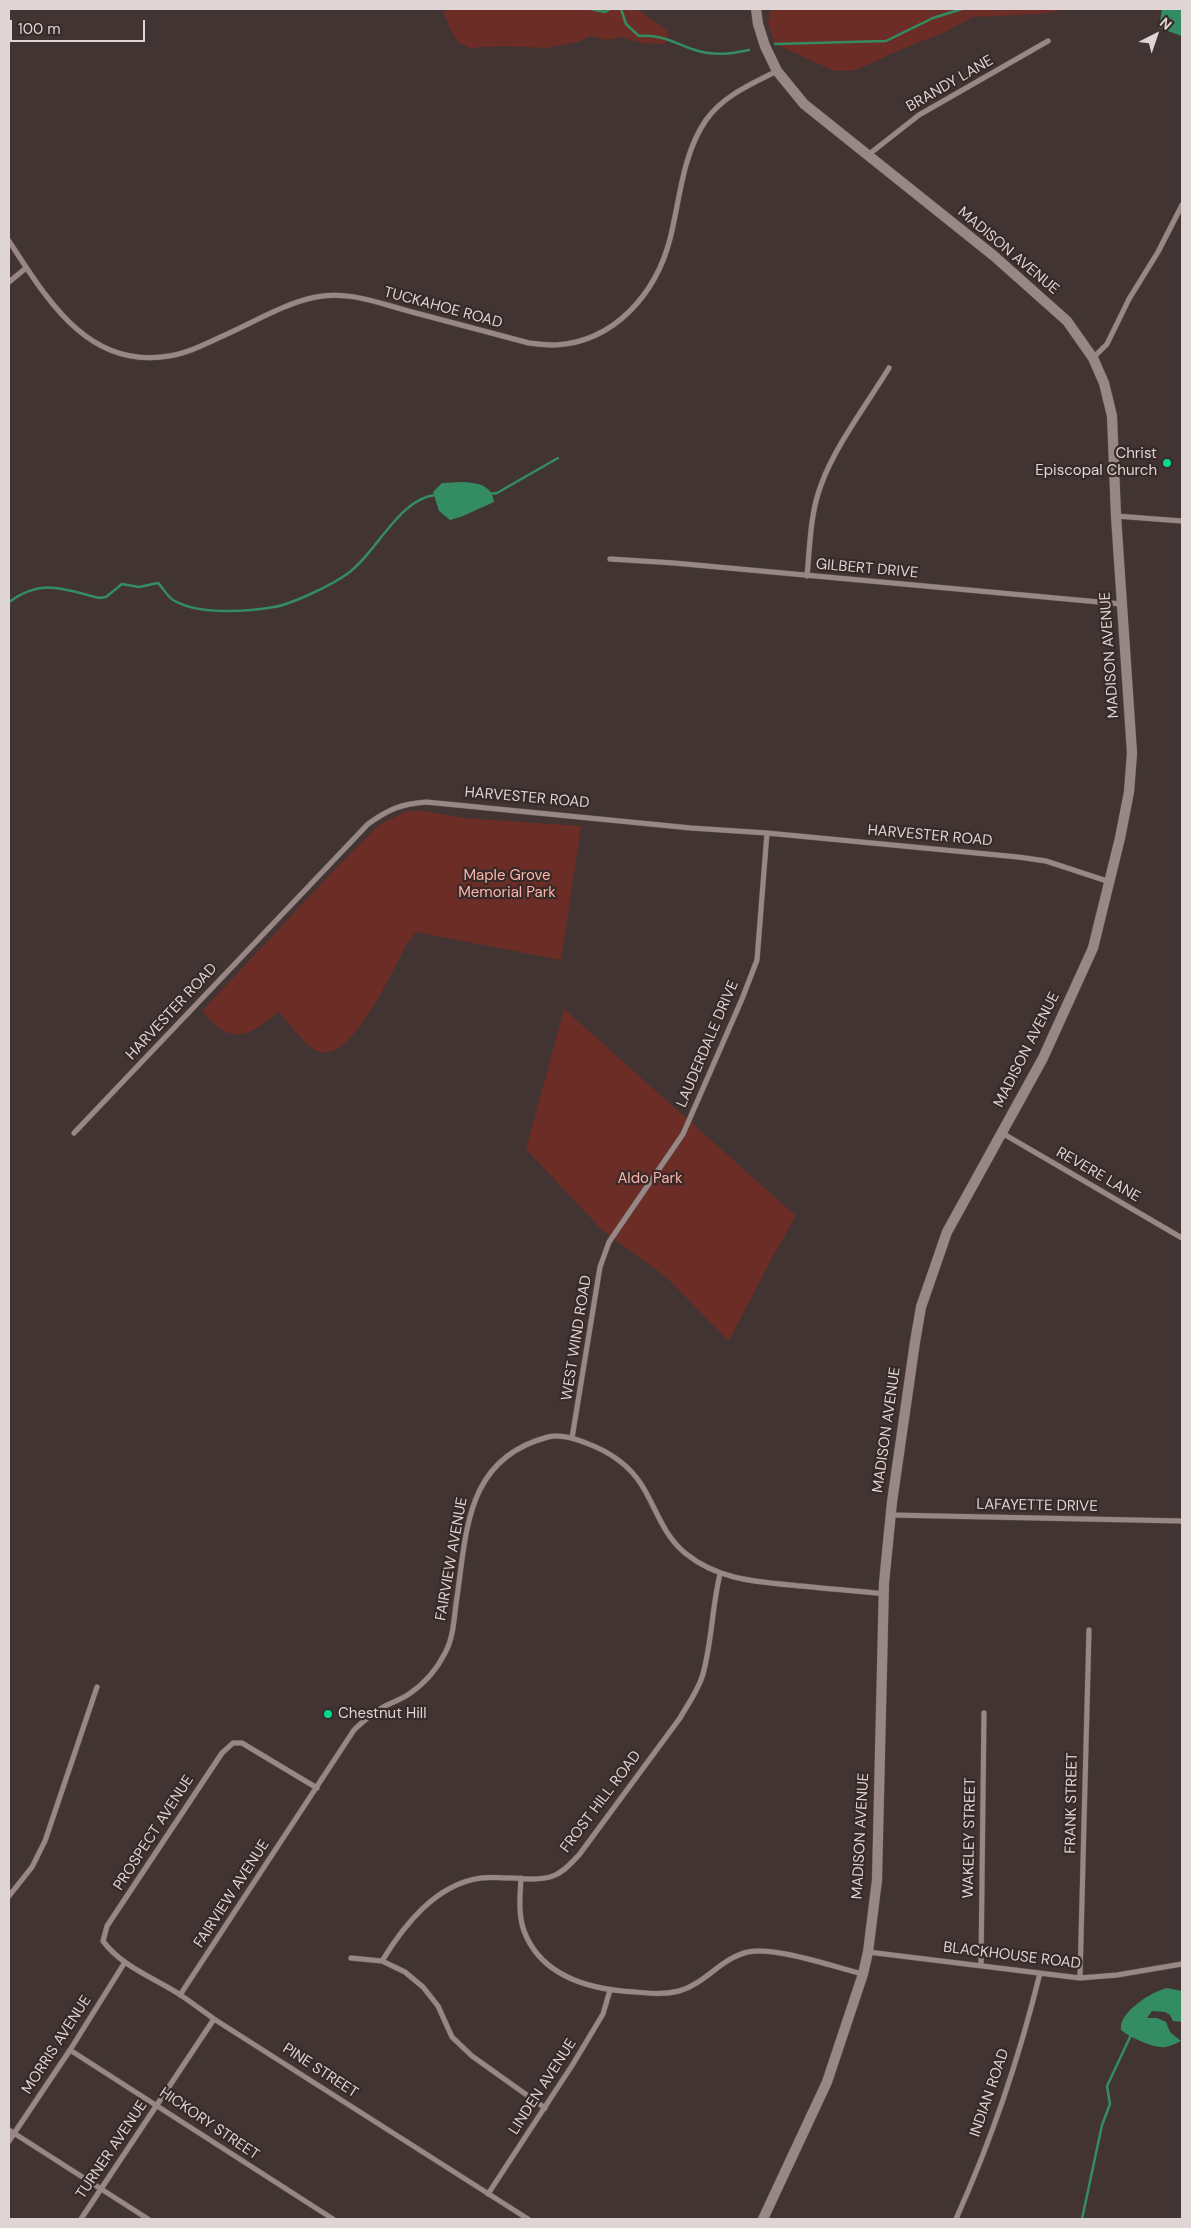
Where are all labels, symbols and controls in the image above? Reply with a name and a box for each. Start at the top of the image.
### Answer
scale bar [12,10,148,42]
north arrow [1131,10,1181,60]
text: N [1156,14,1176,34]
text: 100 m [18,19,61,39]
street label: BRANDY LANE [903,52,997,116]
street label: MADISON AVENUE [954,203,1062,299]
street label: TUCKAHOE ROAD [382,284,504,332]
place label: Christ Episcopal Church [1035,445,1157,480]
marker: Christ Episcopal Church [1161,457,1173,469]
street label: GILBERT DRIVE [815,556,919,582]
street label: MADISON AVENUE [1097,591,1123,719]
street label: HARVESTER ROAD [464,784,590,812]
street label: HARVESTER ROAD [867,822,993,850]
park label: Maple Grove Memorial Park [458,867,556,902]
street label: HARVESTER ROAD [123,960,221,1064]
street label: LAUDERDALE DRIVE [673,978,743,1110]
street label: MADISON AVENUE [990,989,1064,1111]
street label: REVERE LANE [1053,1144,1143,1206]
park label: Aldo Park [617,1170,683,1188]
street label: WEST WIND ROAD [558,1274,596,1402]
street label: MADISON AVENUE [869,1366,905,1494]
street label: FAIRVIEW AVENUE [432,1496,472,1622]
street label: LAFAYETTE DRIVE [976,1496,1098,1516]
place label: Chestnut Hill [338,1705,427,1723]
marker: Chestnut Hill [322,1708,334,1720]
street label: FROST HILL ROAD [557,1747,645,1857]
street label: FRANK STREET [1062,1752,1082,1854]
street label: PROSPECT AVENUE [110,1772,198,1894]
street label: MADISON AVENUE [849,1772,873,1900]
street label: WAKELEY STREET [960,1777,980,1899]
street label: FAIRVIEW AVENUE [190,1837,274,1951]
street label: BLACKHOUSE ROAD [942,1939,1082,1973]
street label: MORRIS AVENUE [18,1992,96,2098]
street label: LINDEN AVENUE [505,2036,581,2138]
street label: PINE STREET [279,2040,361,2102]
street label: INDIAN ROAD [967,2047,1013,2139]
street label: HICKORY STREET [156,2084,262,2164]
street label: TURNER AVENUE [73,2097,151,2203]

